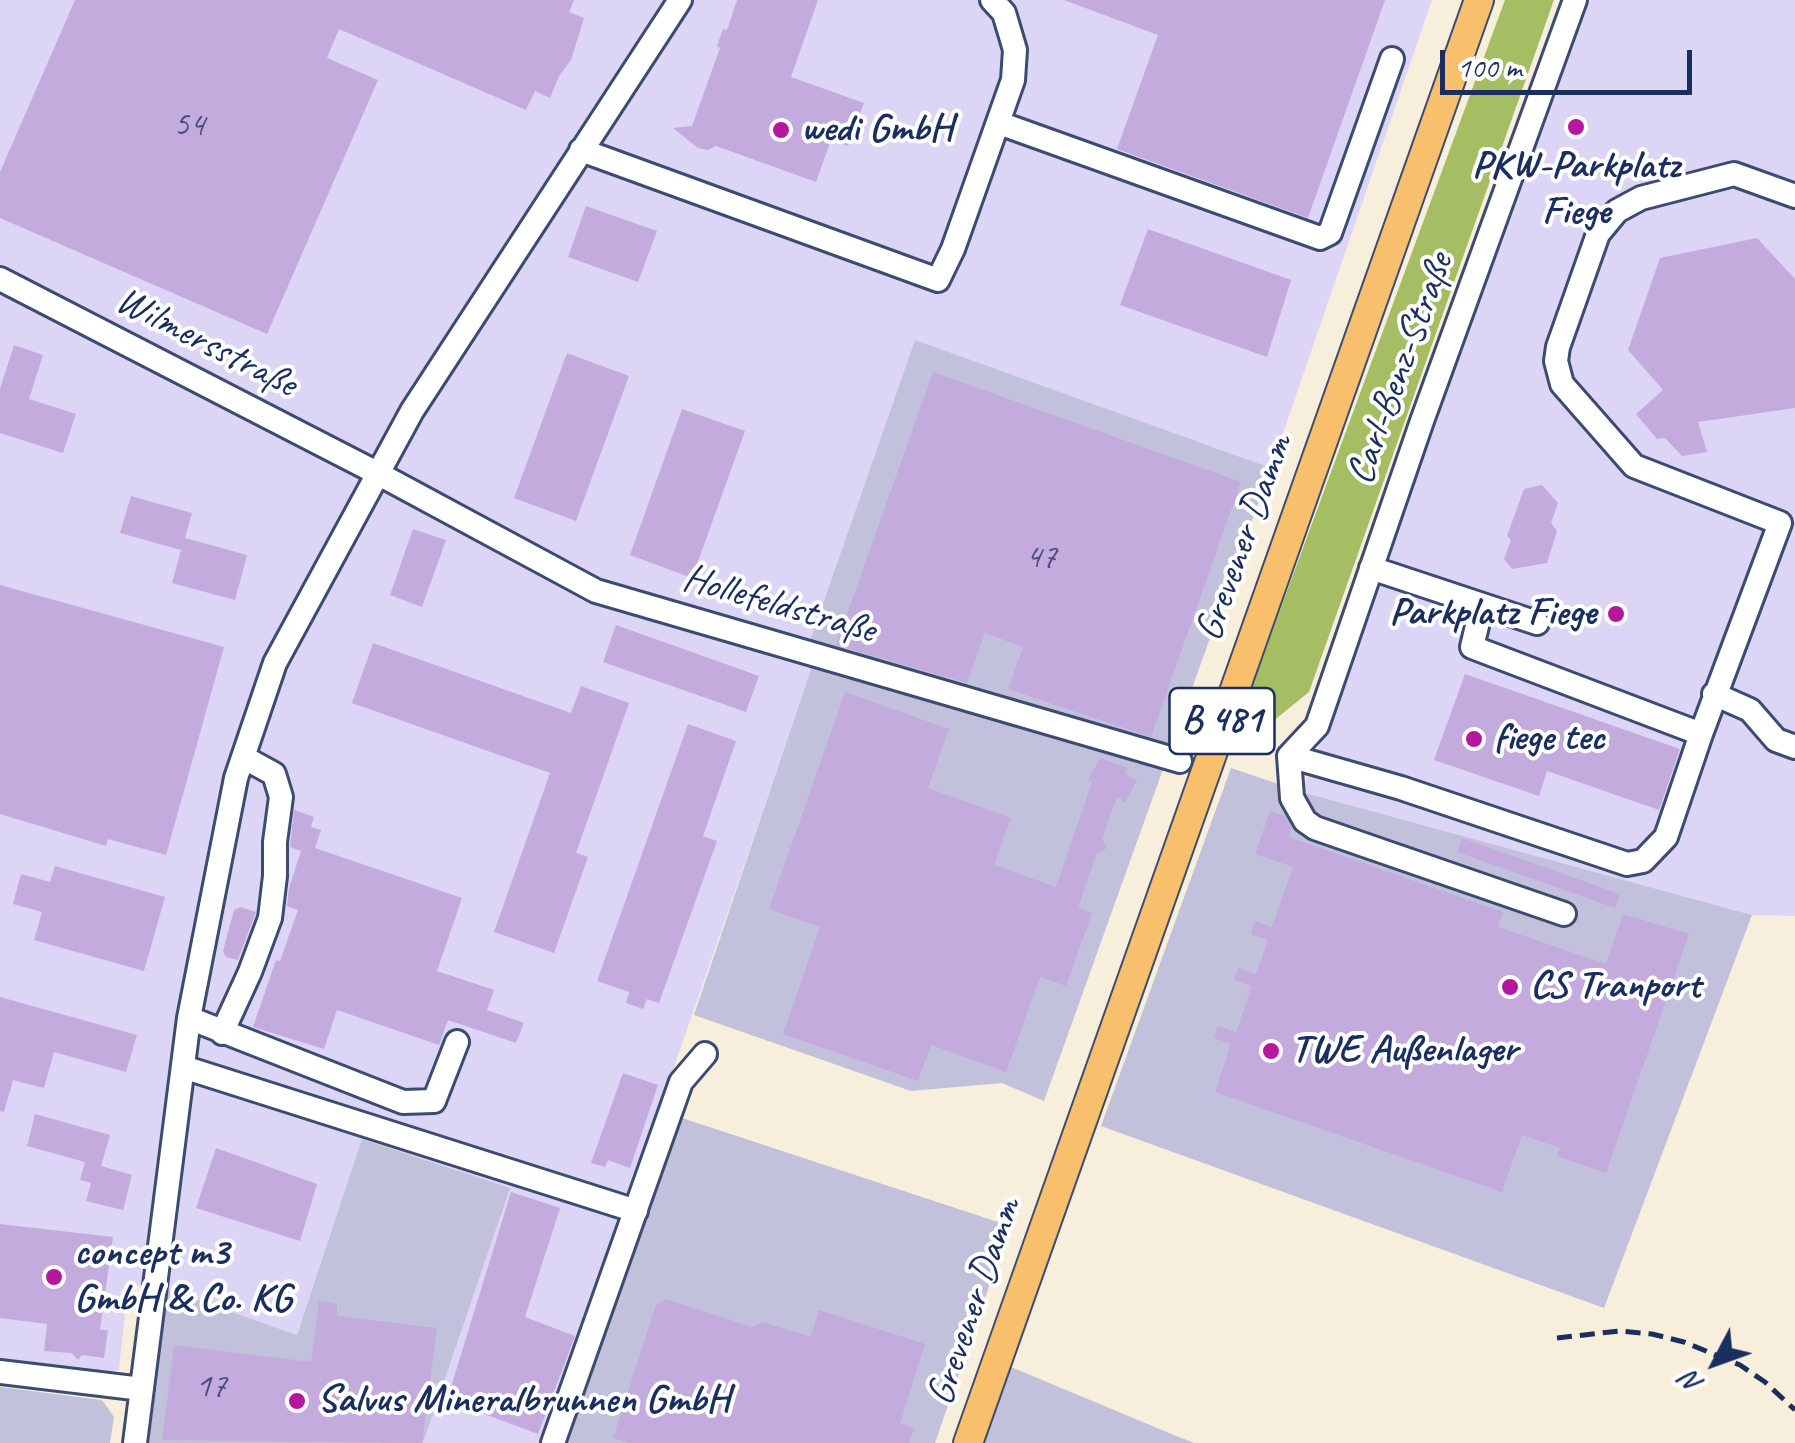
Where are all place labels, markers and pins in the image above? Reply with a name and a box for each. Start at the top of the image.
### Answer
place label: wedi GmbH [801,106,952,154]
marker: PKW-Parkplatz Fiege [1565,116,1587,138]
marker: wedi GmbH [770,119,792,141]
place label: PKW-Parkplatz Fiege [1472,143,1680,237]
place label: Parkplatz Fiege [1389,590,1596,638]
marker: Parkplatz Fiege [1605,603,1627,625]
place label: fiege tec [1494,715,1604,763]
marker: fiege tec [1463,728,1485,750]
place label: CS Tranport [1530,963,1700,1011]
marker: CS Tranport [1499,976,1521,998]
place label: TWE Außenlager [1291,1027,1517,1075]
marker: TWE Außenlager [1260,1040,1282,1062]
place label: concept m3 GmbH & Co. KG [74,1230,291,1324]
marker: concept m3 GmbH & Co. KG [43,1266,65,1288]
place label: Salvus Mineralbrunnen GmbH [317,1377,729,1425]
marker: Salvus Mineralbrunnen GmbH [286,1390,308,1412]

